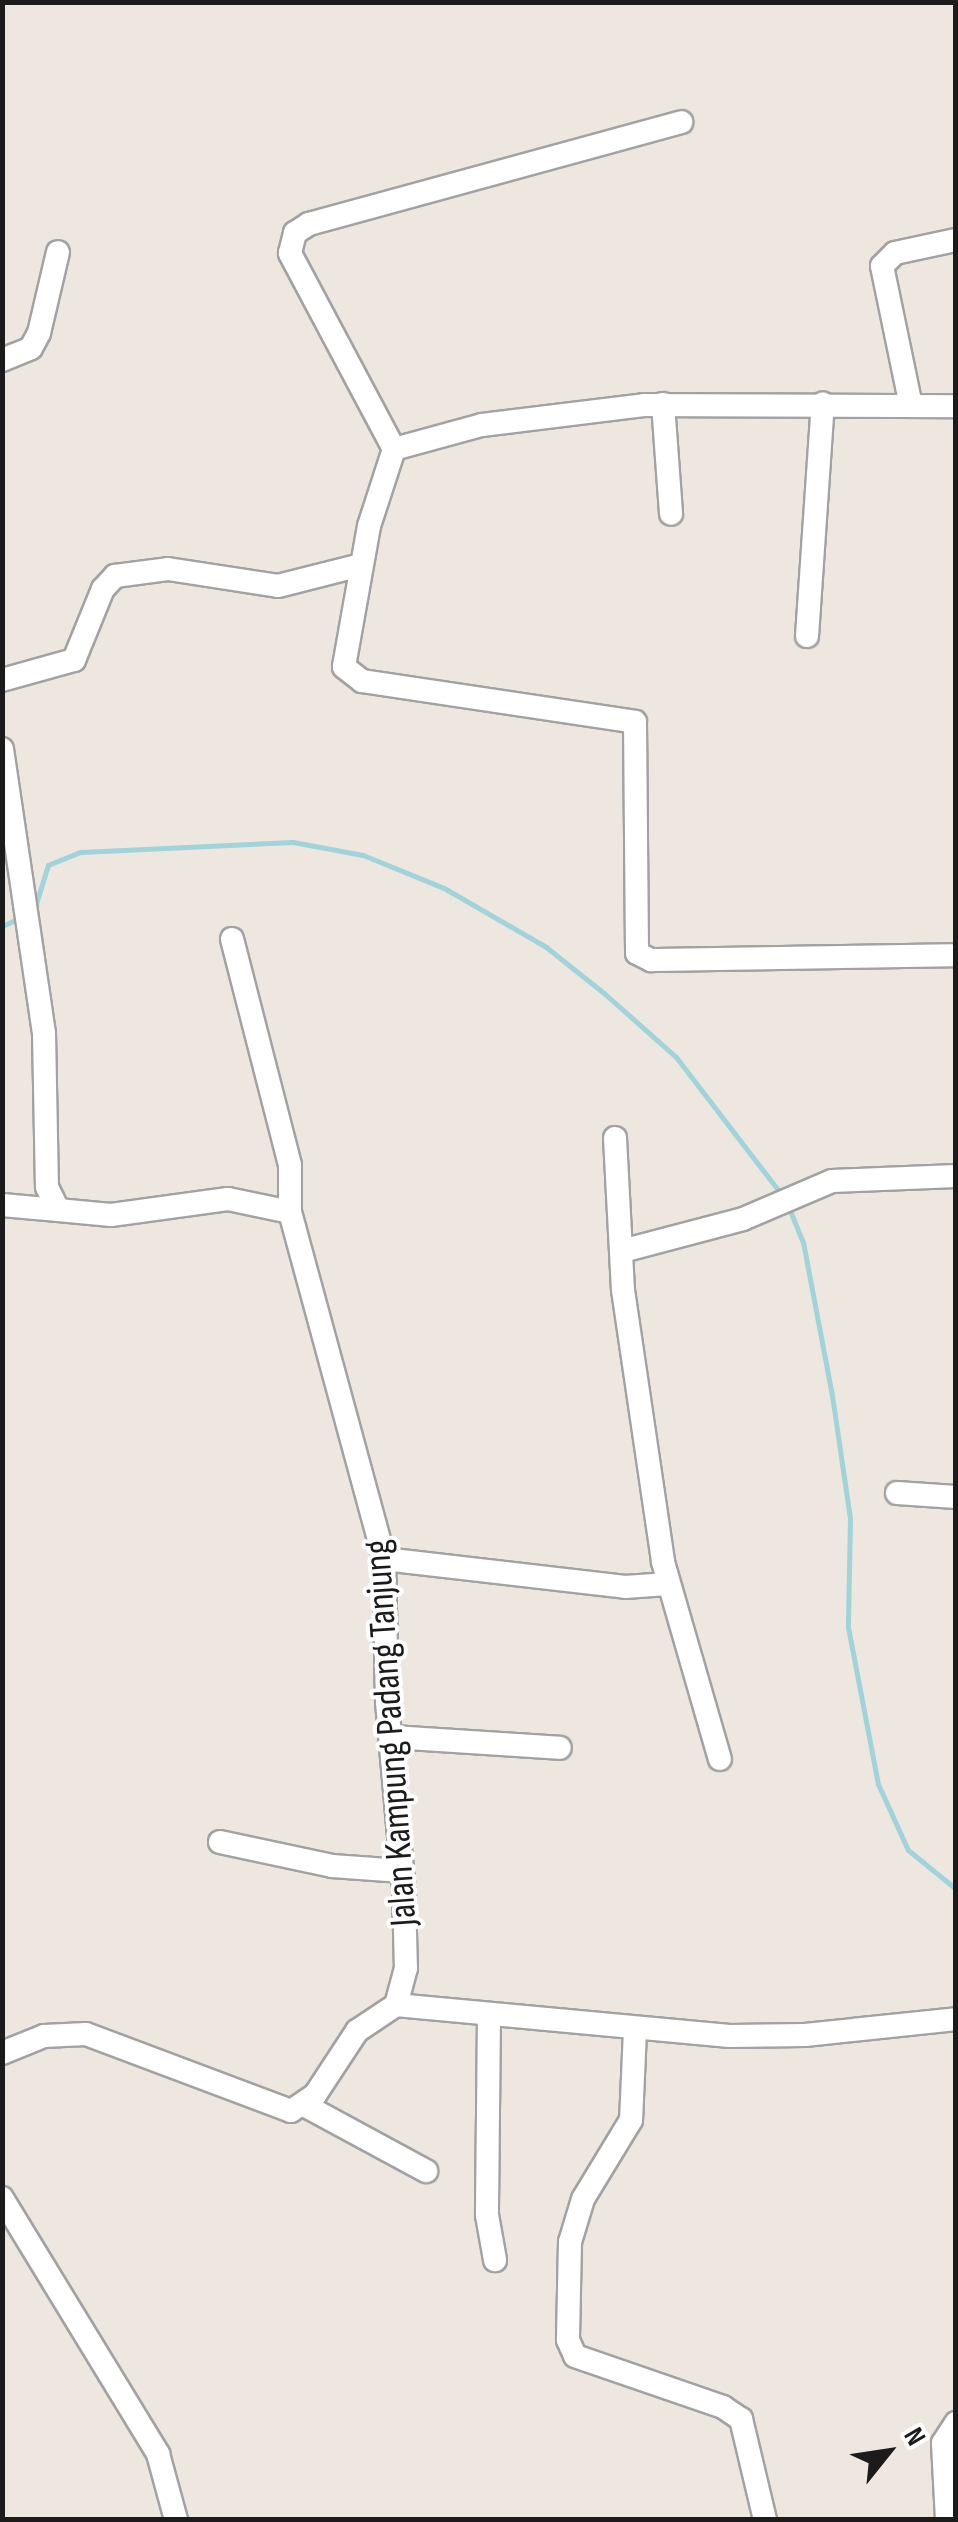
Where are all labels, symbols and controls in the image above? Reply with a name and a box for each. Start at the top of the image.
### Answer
street label: Jalan Kampung Padang Tanjung [355,1538,427,1928]
north arrow [838,2402,938,2502]
text: N [896,2422,932,2451]

